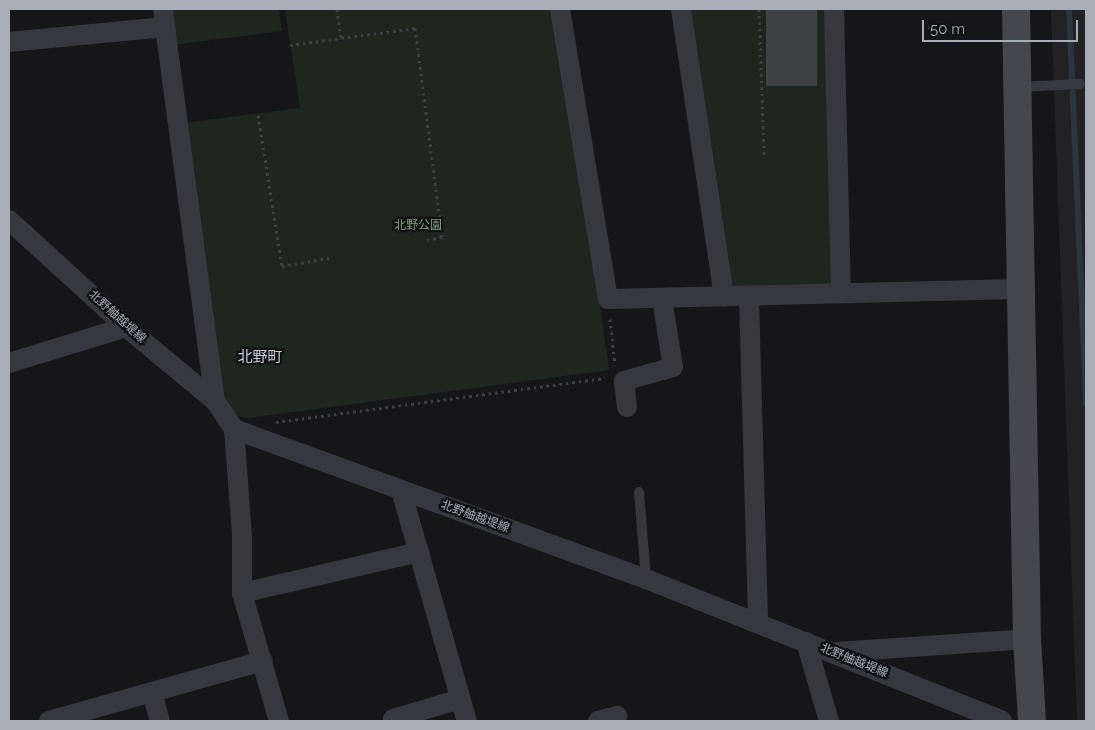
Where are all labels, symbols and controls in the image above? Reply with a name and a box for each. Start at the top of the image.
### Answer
scale bar [925,10,1081,42]
text: 50 m [930,20,965,38]
park label: 北野公園 [394,219,442,233]
street label: 北野舳越堤線 [85,288,149,346]
district label: 北野町 [238,349,282,367]
street label: 北野舳越堤線 [439,498,511,536]
street label: 北野舳越堤線 [818,641,890,681]

